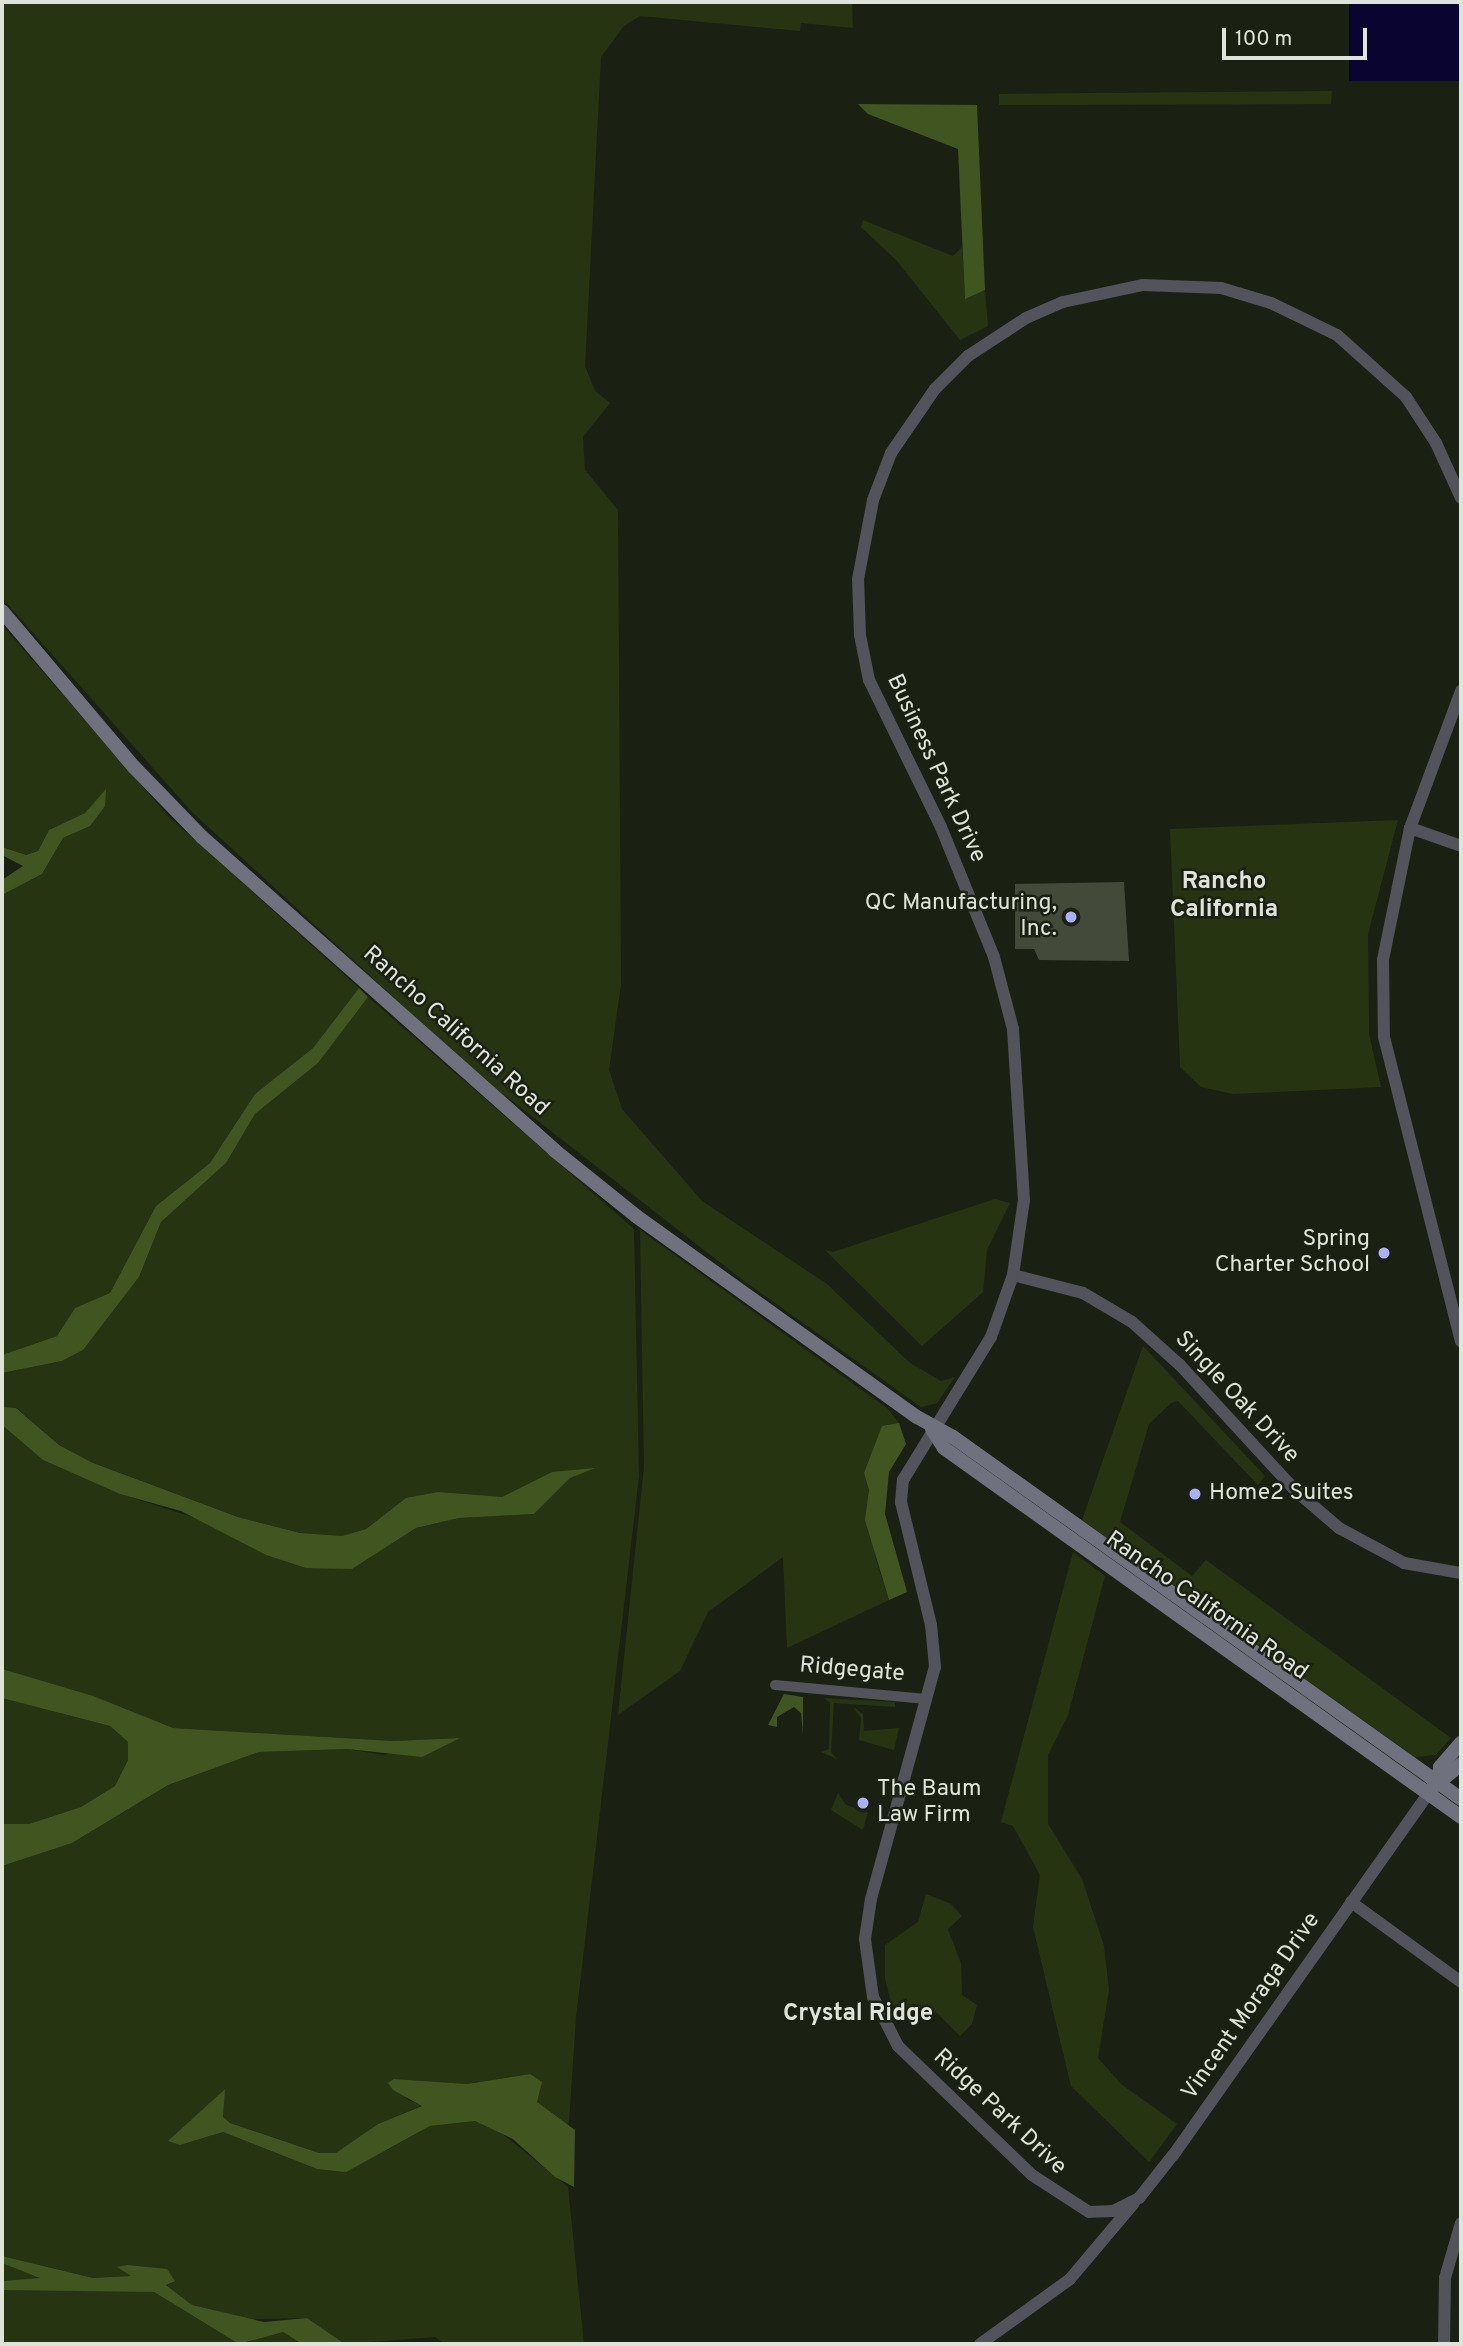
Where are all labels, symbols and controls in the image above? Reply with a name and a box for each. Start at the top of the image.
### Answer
scale bar [1225,14,1370,58]
text: 100 m [1235,26,1292,53]
street label: Business Park Drive [879,671,991,867]
district label: Rancho California [1170,869,1278,925]
place label: QC Manufacturing, Inc. [865,890,1057,944]
marker: QC Manufacturing, Inc. [1063,909,1079,925]
street label: Rancho California Road [356,941,554,1123]
place label: Spring Charter School [1215,1226,1370,1280]
marker: Spring Charter School [1376,1245,1392,1261]
street label: Single Oak Drive [1168,1326,1304,1470]
place label: Home2 Suites [1209,1480,1354,1508]
marker: Home2 Suites [1187,1486,1203,1502]
street label: Rancho California Road [1099,1527,1313,1687]
street label: Ridgegate [798,1653,906,1689]
place label: The Baum Law Firm [877,1776,981,1830]
marker: The Baum Law Firm [855,1795,871,1811]
street label: Vincent Moraga Drive [1177,1908,1327,2106]
district label: Crystal Ridge [783,2001,933,2029]
street label: Ridge Park Drive [927,2044,1071,2182]

